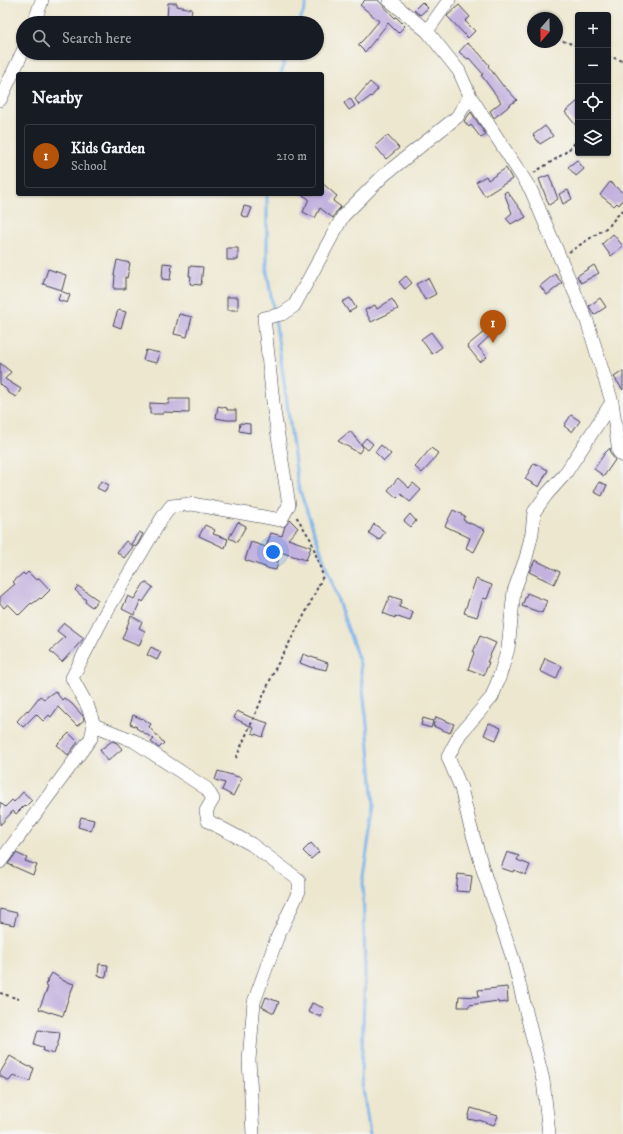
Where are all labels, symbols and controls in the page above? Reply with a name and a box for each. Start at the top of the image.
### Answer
north arrow [527,12,563,48]
map controls [575,12,611,156]
button: + [575,12,611,48]
search box [16,16,324,60]
icon: search [30,27,52,49]
text: Search here [62,29,131,48]
button: − [575,48,611,84]
button: locate [575,84,611,120]
text: Nearby [32,87,82,109]
button: layers [575,120,611,156]
text: Kids Garden [71,139,145,158]
text: 1 [44,148,48,164]
text: 210 m [276,148,307,164]
text: School [71,158,107,174]
pin: 1 [480,310,506,343]
your location [263,542,283,562]

